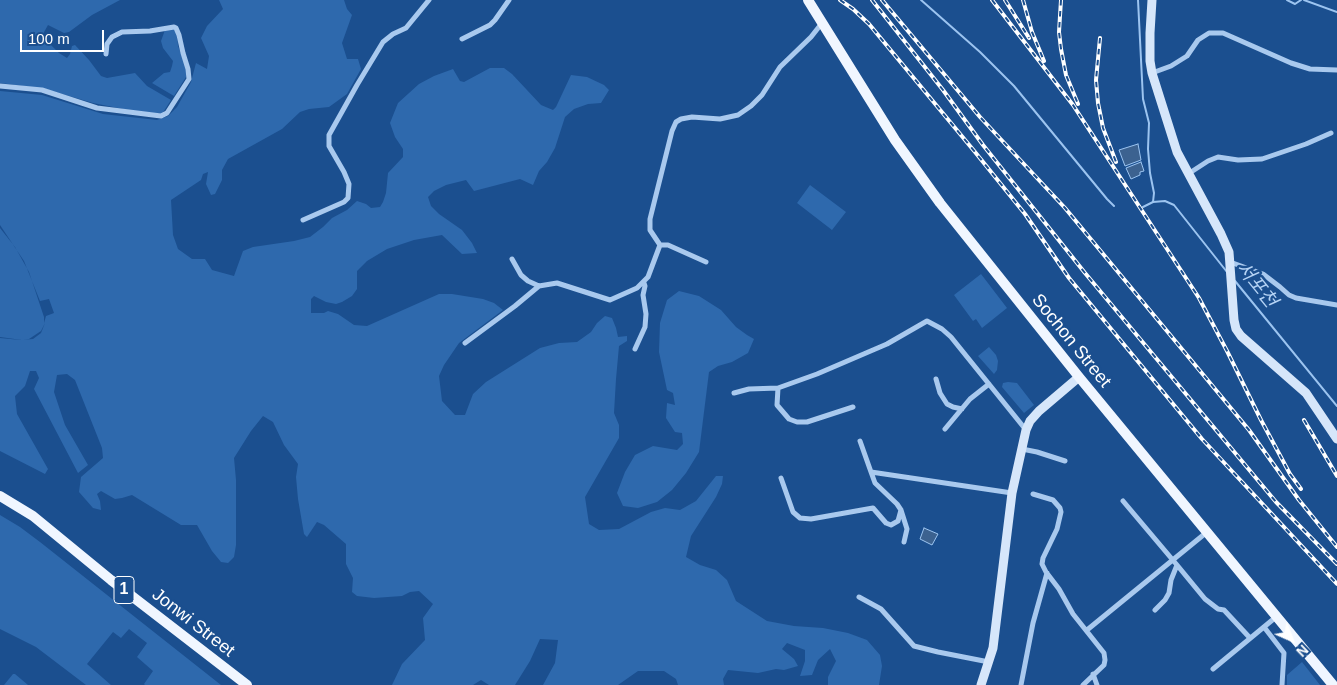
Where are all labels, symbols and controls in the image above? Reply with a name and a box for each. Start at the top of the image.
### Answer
scale bar [22,20,106,52]
text: 100 m [28,30,70,47]
water label: 서포천 [1231,257,1281,313]
street label: Sochon Street [1027,290,1115,392]
road number: 1 [114,576,134,604]
street label: Jonwi Street [147,584,239,662]
north arrow [1267,615,1317,665]
text: N [1293,642,1312,660]

